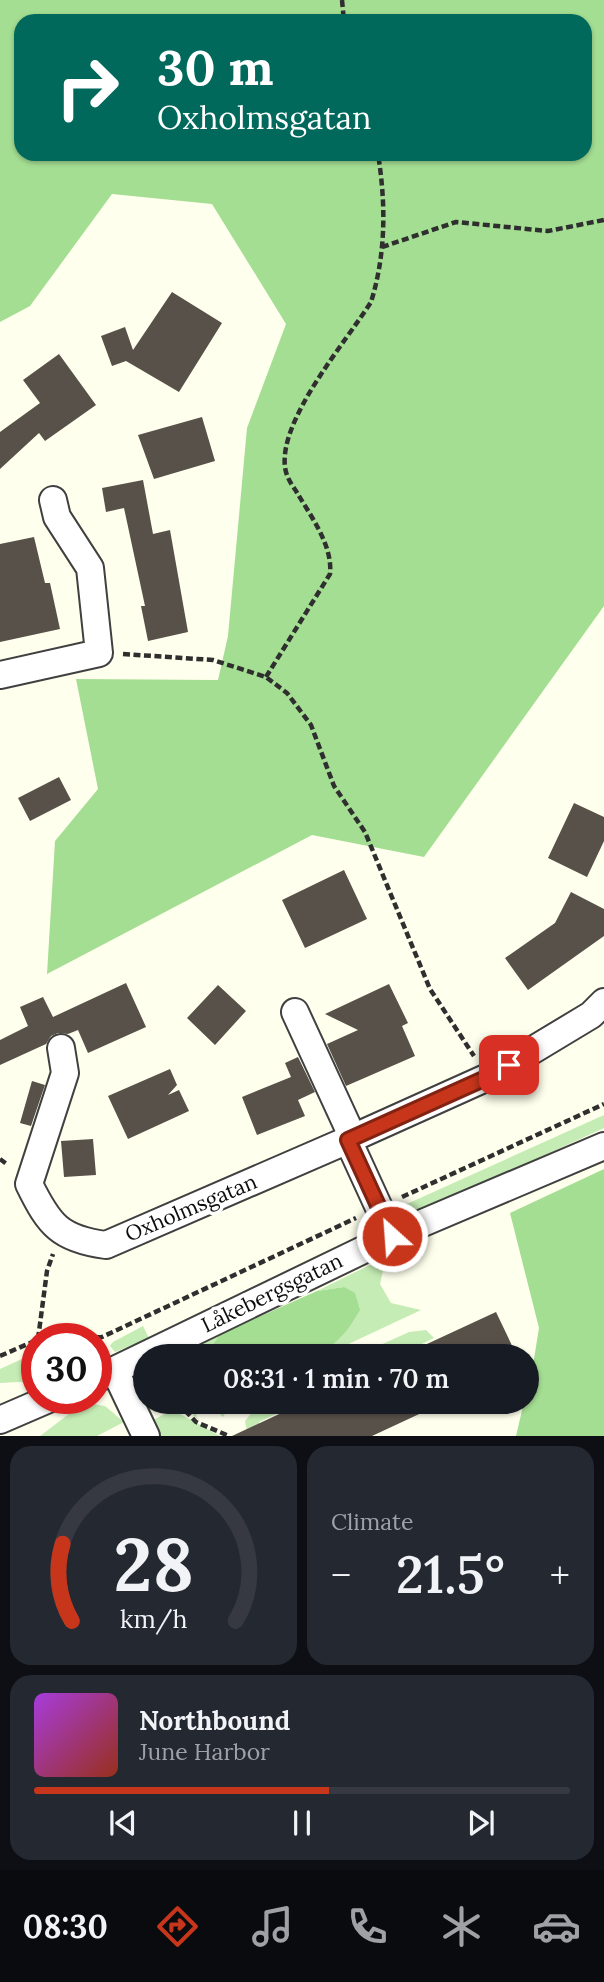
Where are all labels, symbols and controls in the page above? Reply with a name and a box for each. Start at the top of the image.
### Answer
text: 30 m [157,36,274,98]
icon: right [42,42,133,133]
text: Oxholmsgatan [157,97,371,138]
pin [479,1035,539,1095]
icon: arrive [490,1046,528,1084]
street label: Oxholmsgatan [121,1168,261,1247]
position arrow [355,1199,429,1273]
street label: Låkebergsgatan [197,1247,347,1338]
speed limit sign: 30 [21,1323,112,1414]
text: 08:31 · 1 min · 70 m [223,1362,449,1395]
text: Climate [331,1507,413,1536]
text: 28 [113,1519,194,1612]
text: 21.5° [396,1541,505,1607]
text: − [331,1551,351,1599]
text: + [550,1551,570,1599]
text: km/h [120,1603,187,1635]
text: Northbound [139,1704,290,1737]
text: June Harbor [139,1737,270,1766]
icon: previous [104,1804,142,1842]
icon: pause [283,1804,321,1842]
icon: next [462,1804,500,1842]
icon: directions [153,1902,202,1951]
icon: music [248,1902,297,1951]
icon: phone [343,1902,392,1951]
icon: climate [437,1902,486,1951]
icon: car [532,1902,581,1951]
text: 08:30 [23,1906,108,1947]

